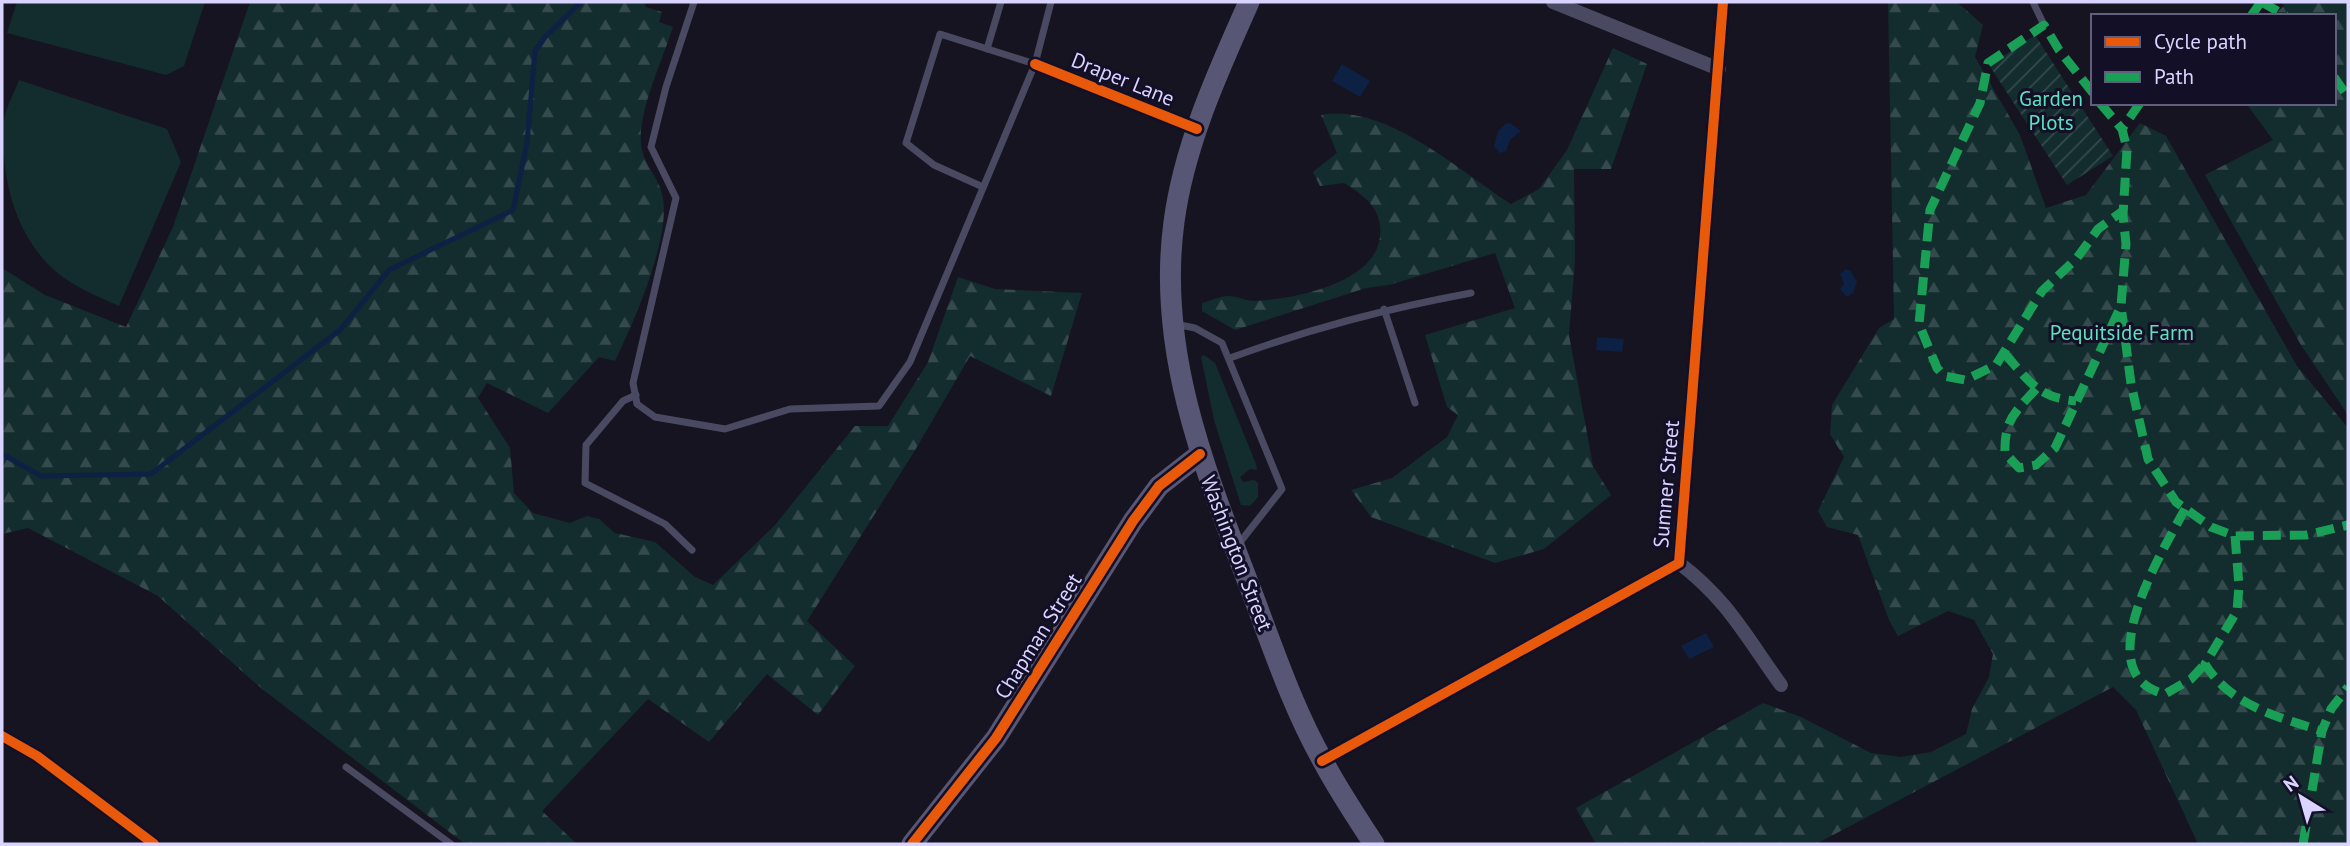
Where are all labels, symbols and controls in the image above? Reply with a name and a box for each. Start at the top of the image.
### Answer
legend [2091,14,2336,105]
text: Cycle path [2154,28,2247,55]
street label: Draper Lane [1067,46,1179,112]
text: Path [2154,63,2194,90]
park label: Garden Plots [2019,85,2083,136]
park label: Pequitside Farm [2050,319,2194,346]
street label: Sumner Street [1647,419,1685,549]
street label: Washington Street [1195,471,1279,635]
street label: Chapman Street [989,568,1087,704]
north arrow [2266,762,2336,832]
text: N [2279,770,2303,797]

